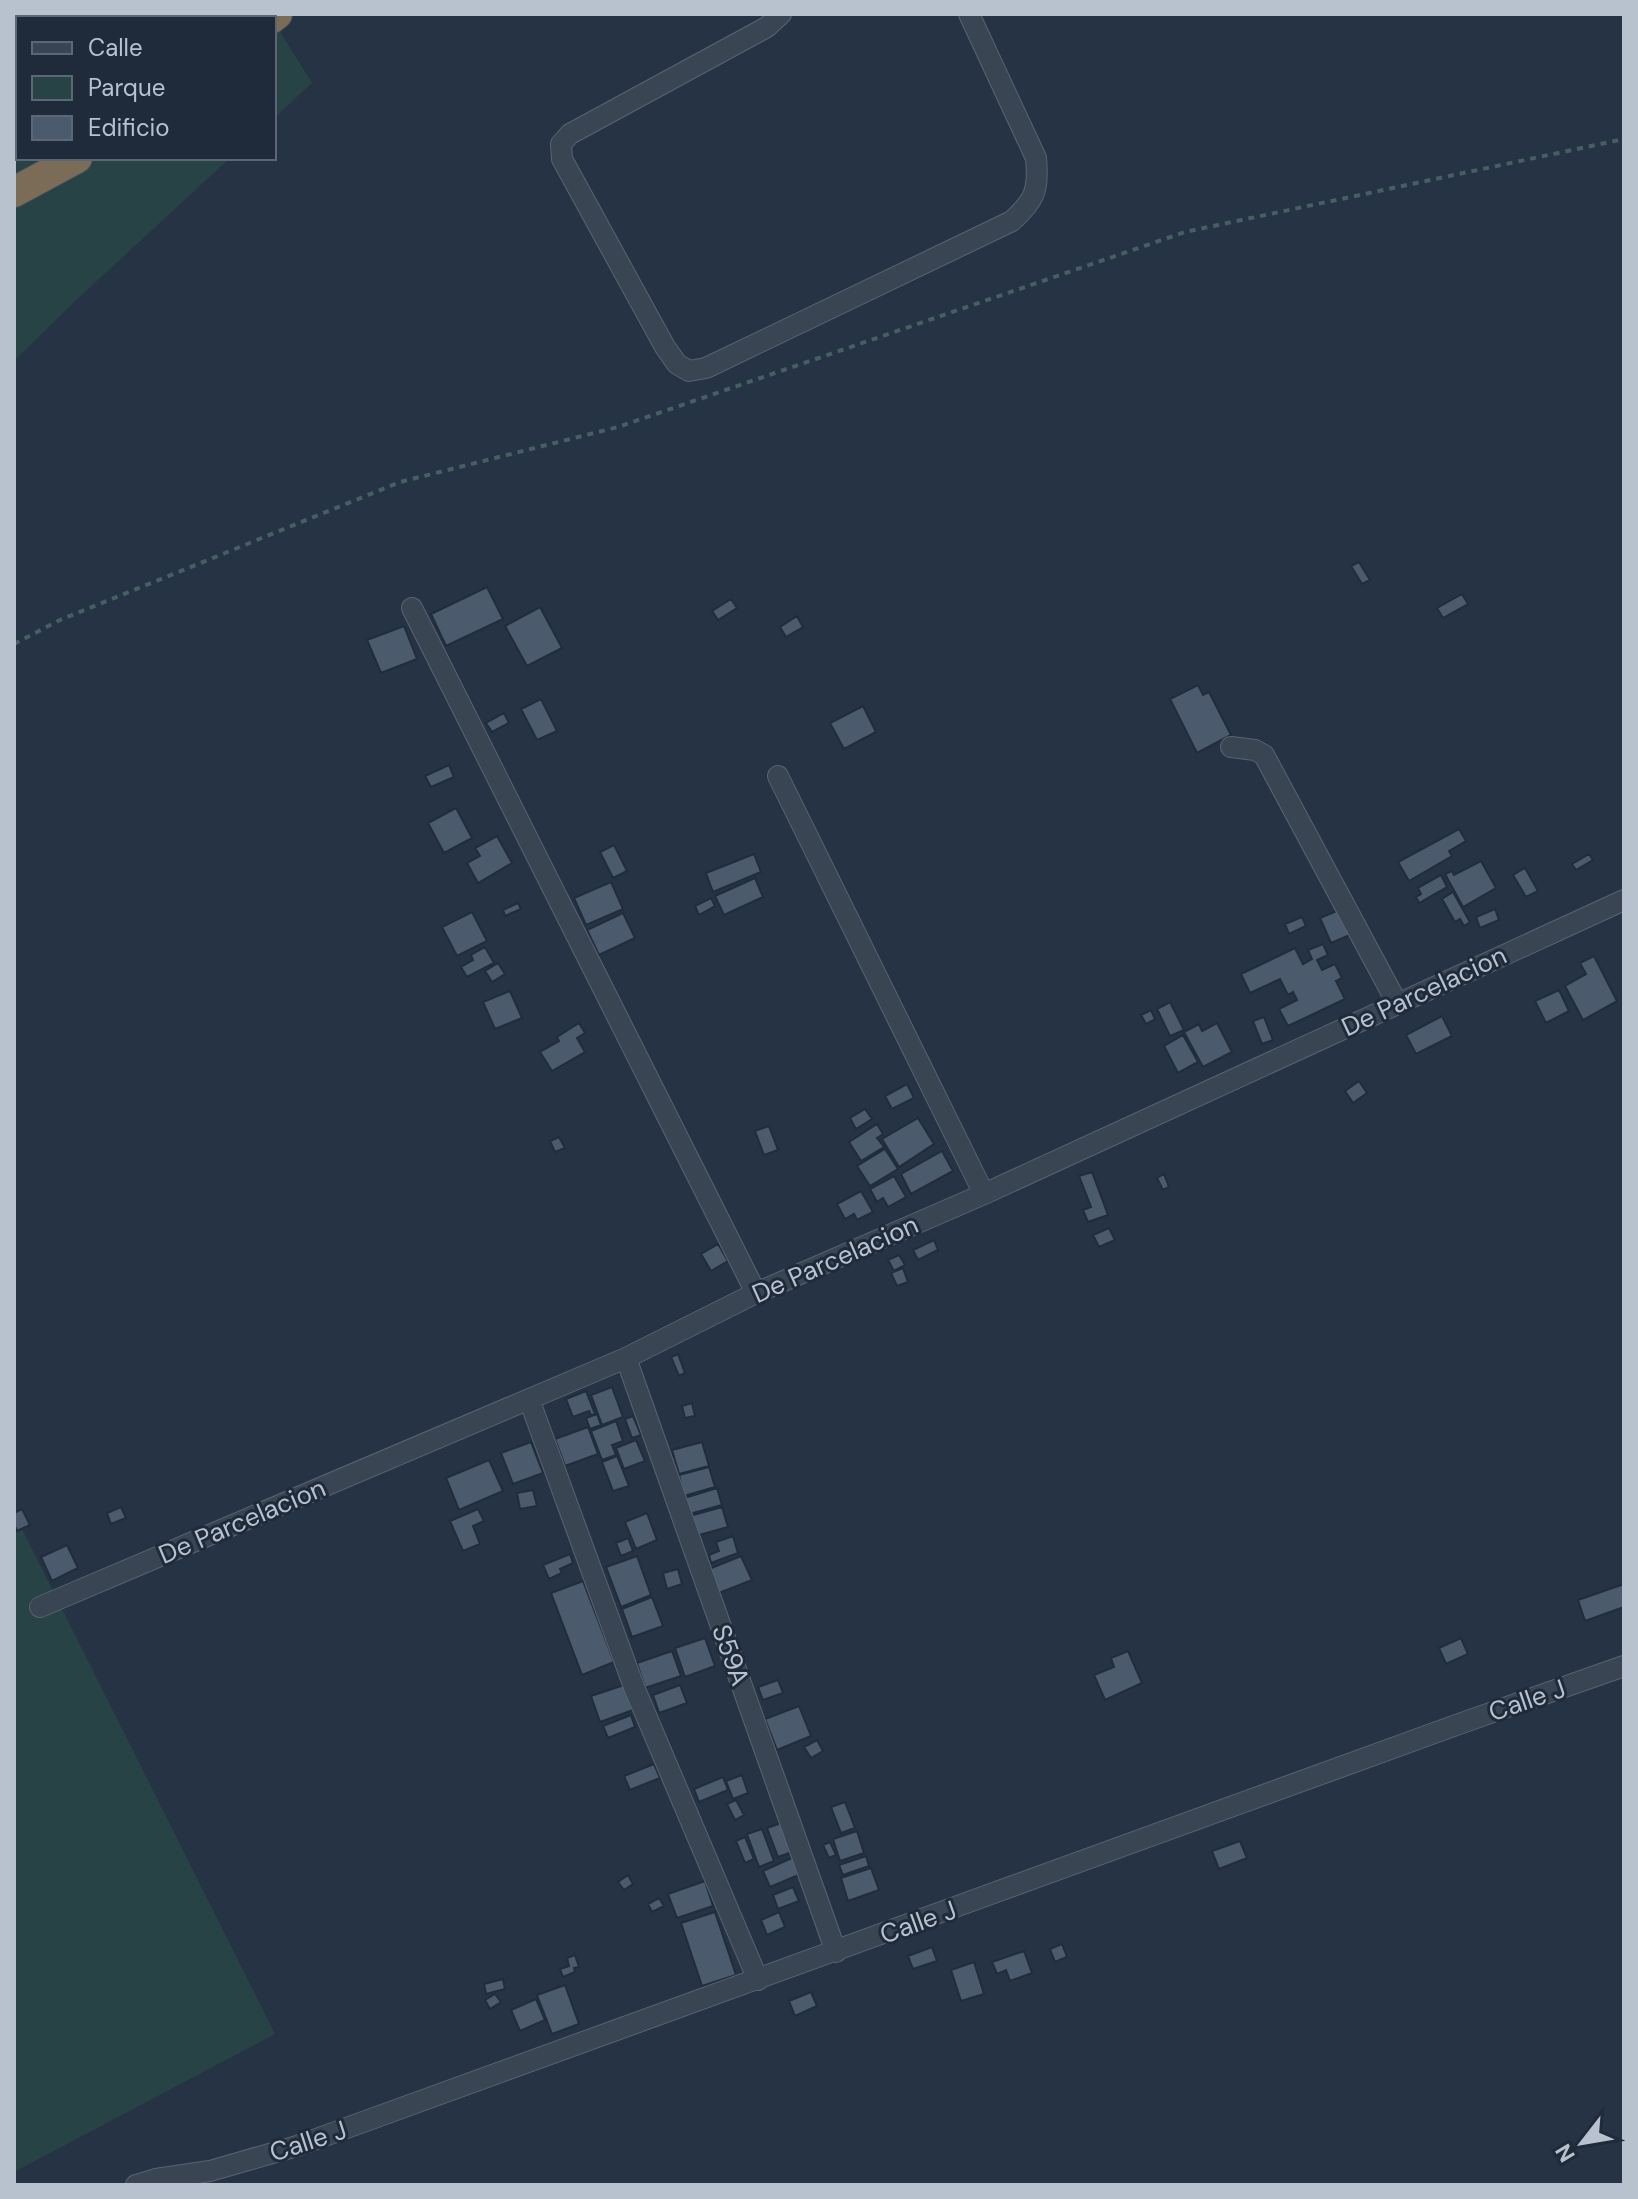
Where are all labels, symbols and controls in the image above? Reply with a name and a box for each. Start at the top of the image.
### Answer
legend [16,16,276,160]
text: Calle [88,32,143,63]
text: Parque [88,72,165,103]
text: Edificio [88,112,170,143]
street label: De Parcelacion [1336,938,1512,1044]
street label: De Parcelacion [747,1207,923,1311]
street label: De Parcelacion [153,1471,331,1571]
street label: S59A [704,1620,758,1690]
street label: Calle J [1484,1671,1570,1729]
street label: Calle J [875,1892,961,1952]
north arrow [1542,2103,1622,2183]
street label: Calle J [265,2113,351,2169]
text: N [1549,2139,1582,2167]

